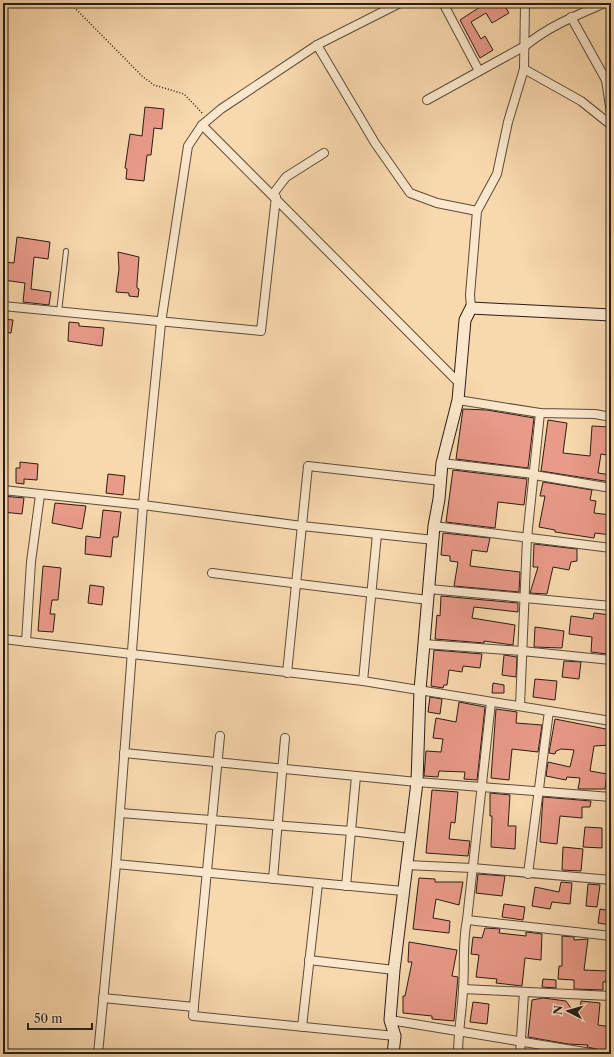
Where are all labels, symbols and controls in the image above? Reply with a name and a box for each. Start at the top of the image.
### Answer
north arrow [548,991,588,1031]
text: N [551,1004,566,1015]
scale bar [28,1005,92,1031]
text: 50 m [34,1011,63,1026]

